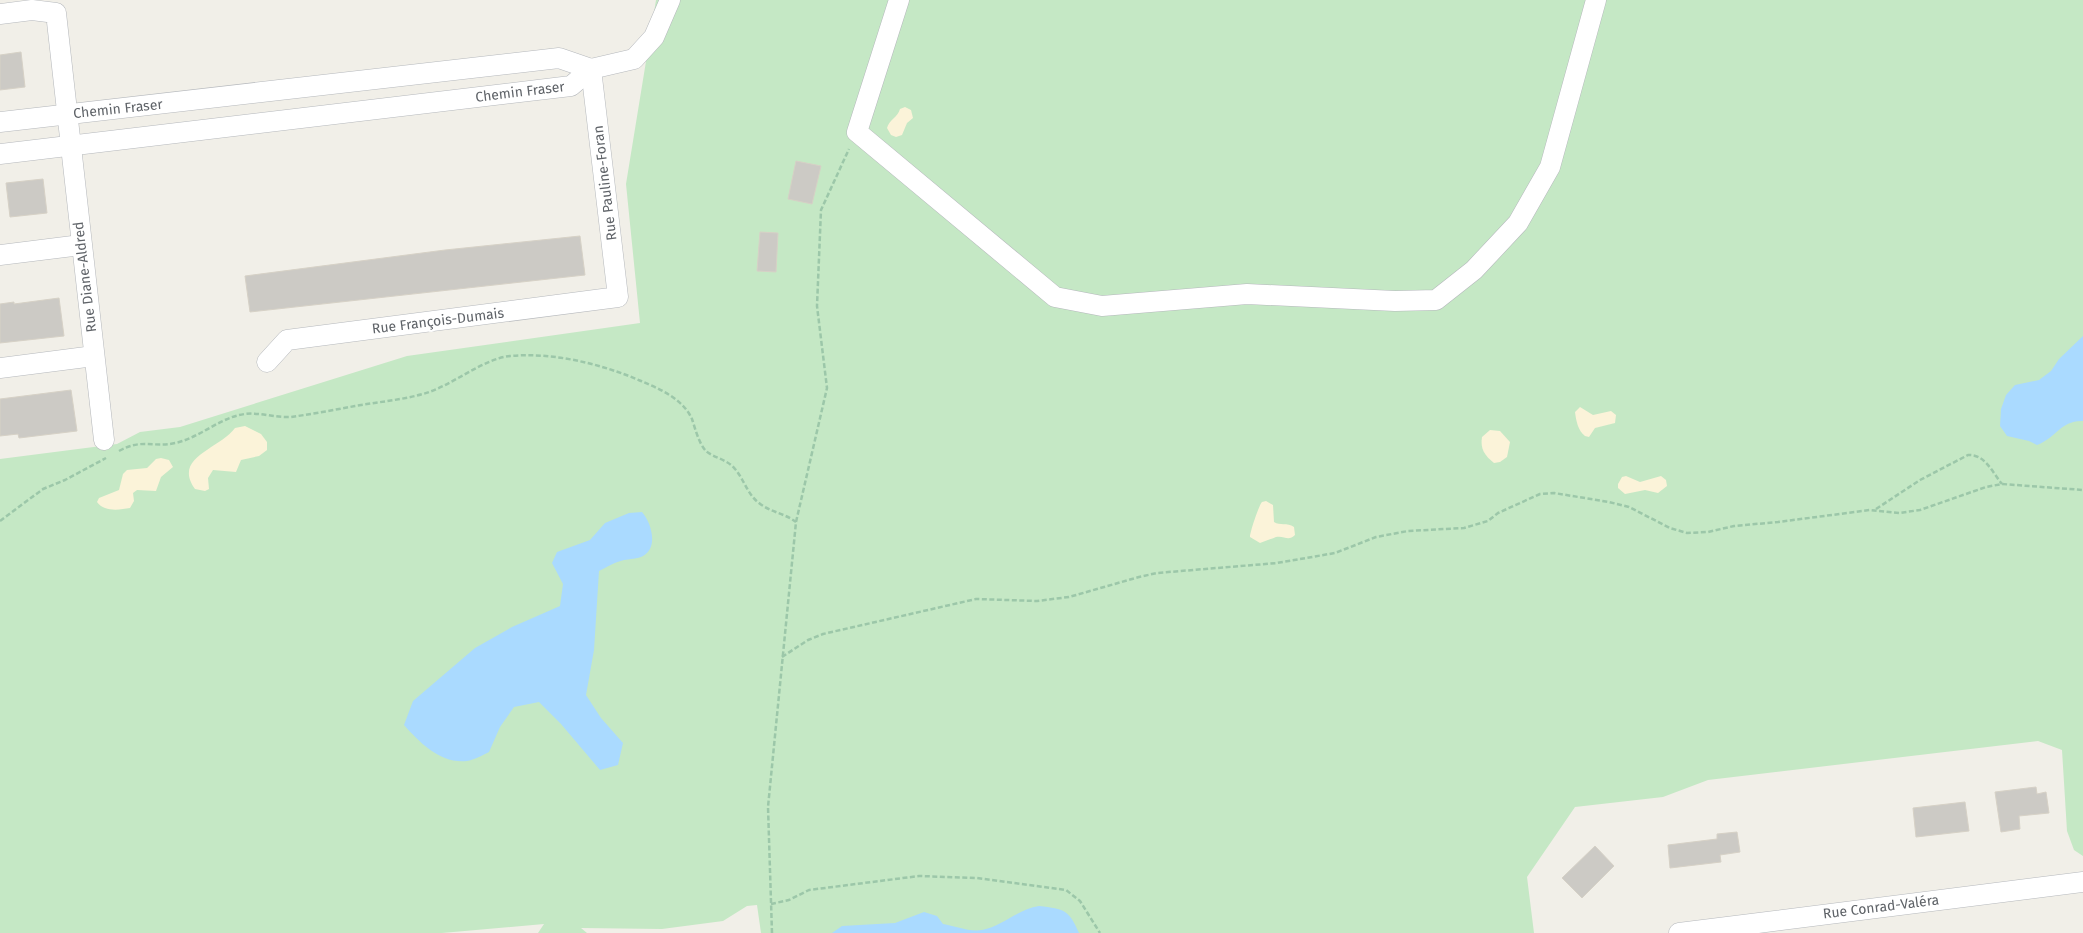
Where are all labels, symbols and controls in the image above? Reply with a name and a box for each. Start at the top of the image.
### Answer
street label: Chemin Fraser [474,78,566,106]
street label: Chemin Fraser [72,96,164,122]
street label: Rue Pauline-Foran [590,124,620,242]
street label: Rue Diane-Aldred [70,221,100,333]
street label: Rue François-Dumais [371,304,505,338]
street label: Rue Conrad-Valéra [1822,891,1940,923]

